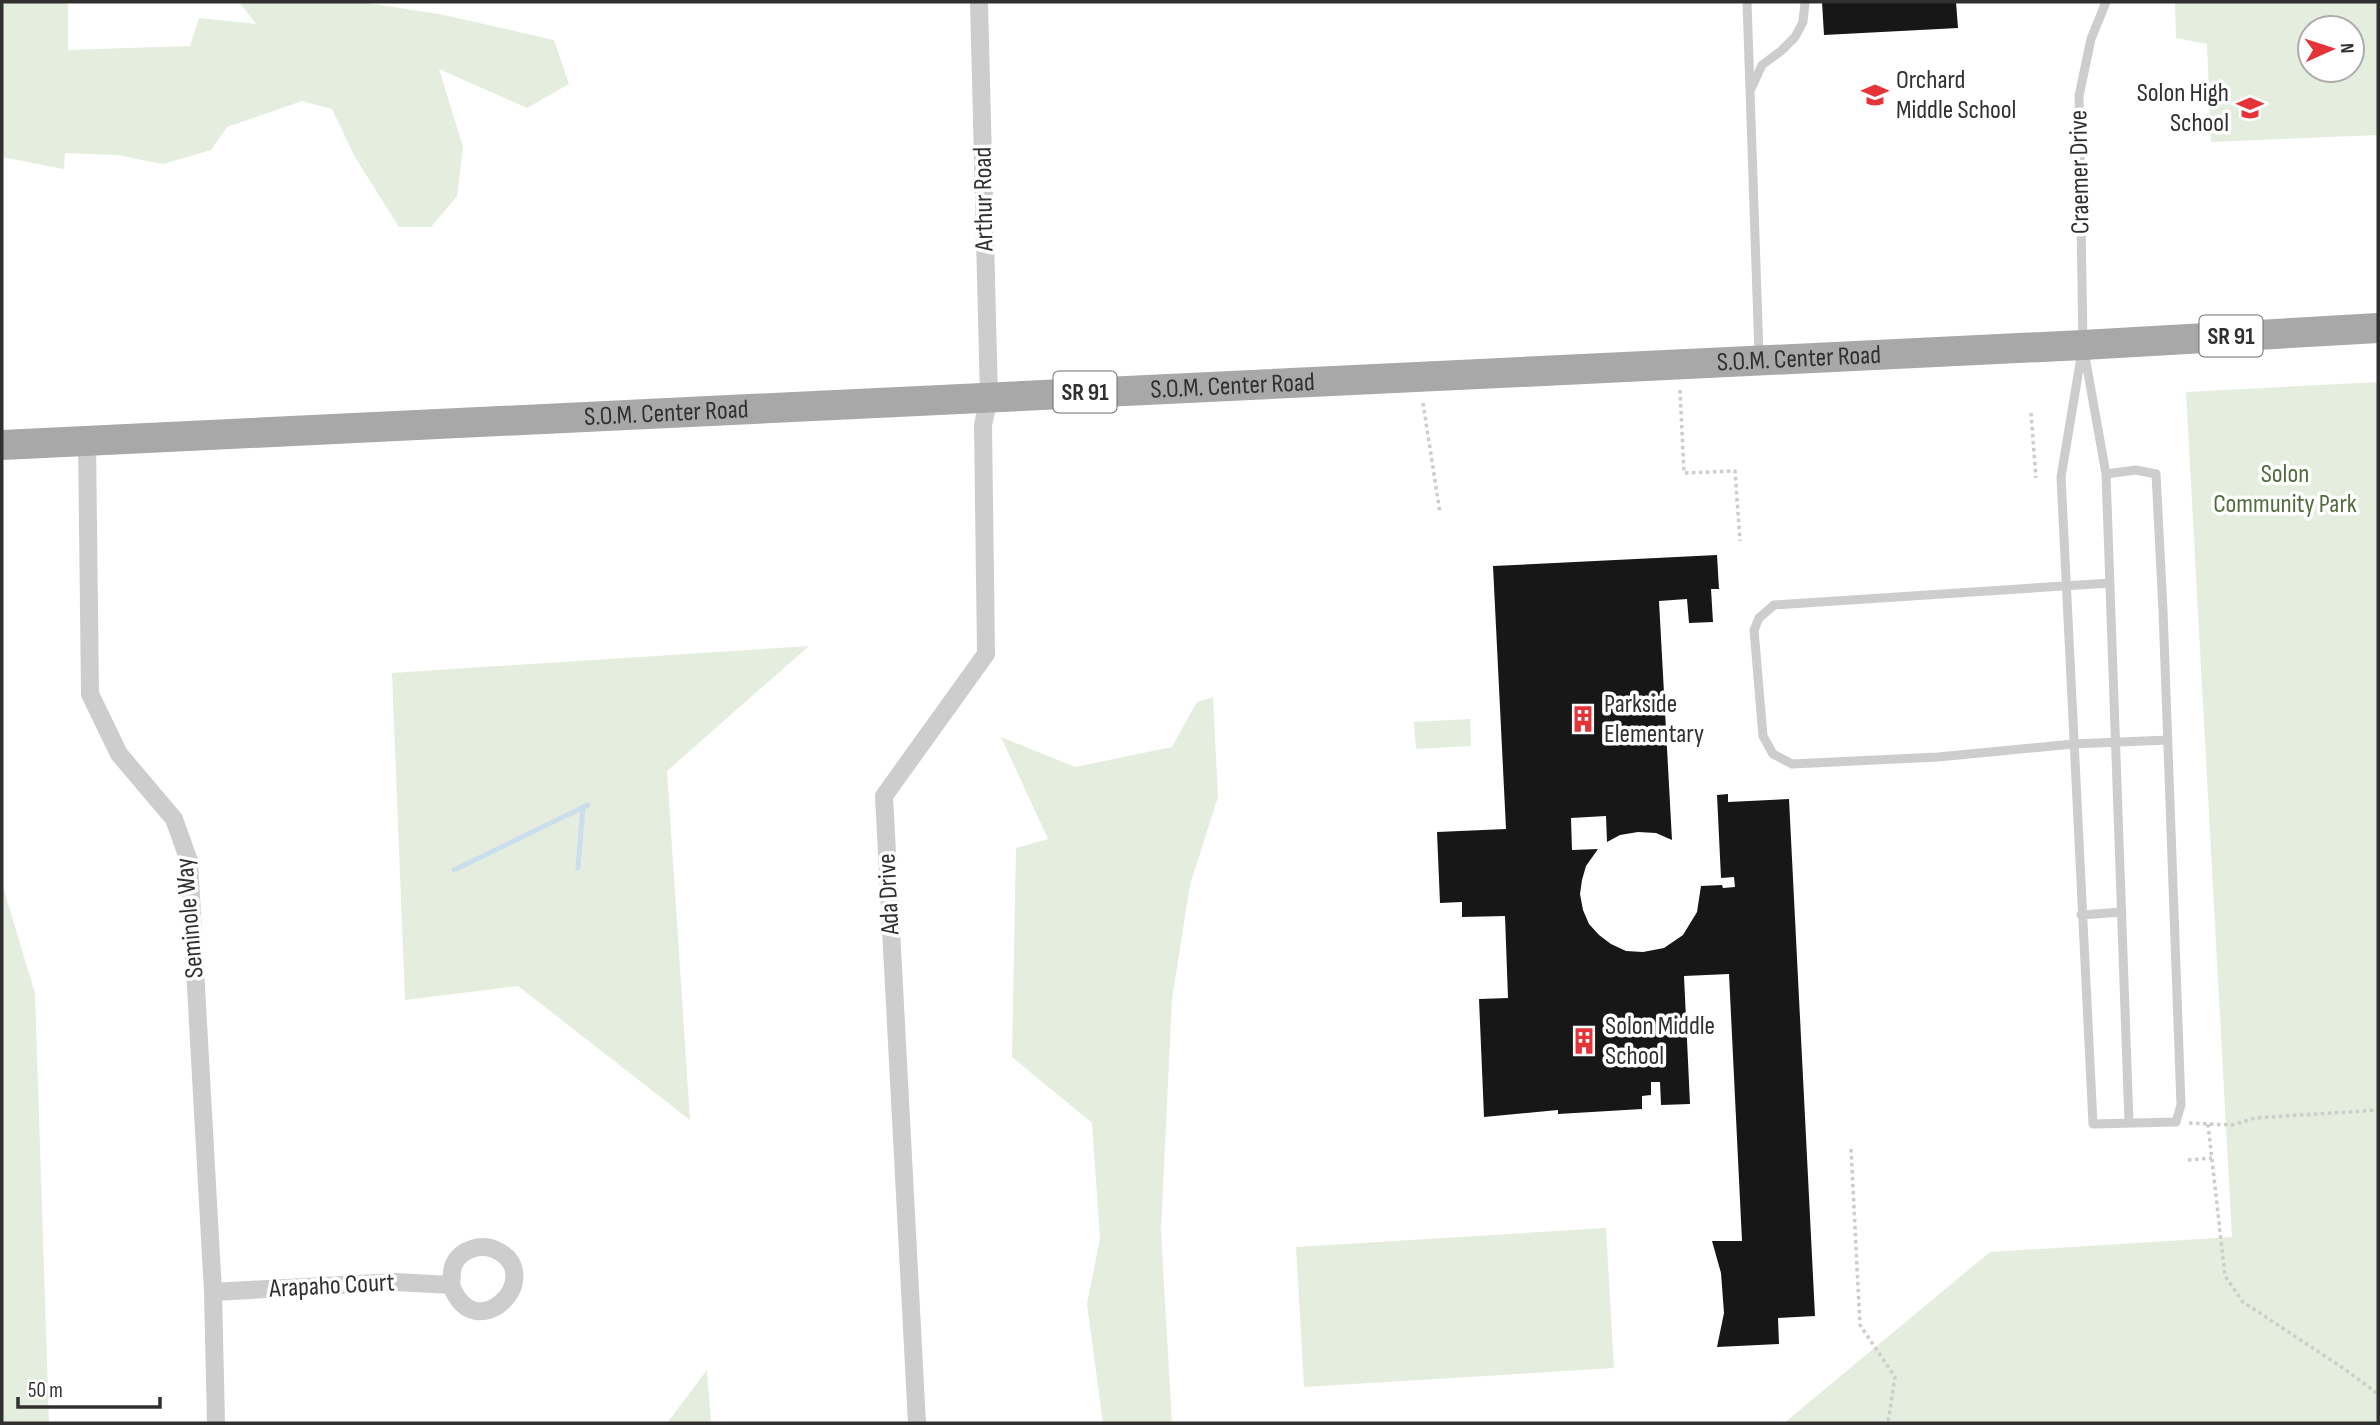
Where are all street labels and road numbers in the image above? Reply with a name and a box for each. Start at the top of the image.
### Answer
street label: Craemer Drive [2063,110,2097,234]
street label: Arthur Road [968,147,1000,252]
road number: SR 91 [2200,316,2262,356]
street label: S.O.M. Center Road [1716,339,1882,378]
street label: S.O.M. Center Road [1150,366,1315,405]
road number: SR 91 [1054,372,1116,412]
street label: S.O.M. Center Road [583,394,749,433]
street label: Ada Drive [871,853,907,936]
street label: Seminole Way [169,857,211,979]
street label: Arapaho Court [268,1267,395,1305]

